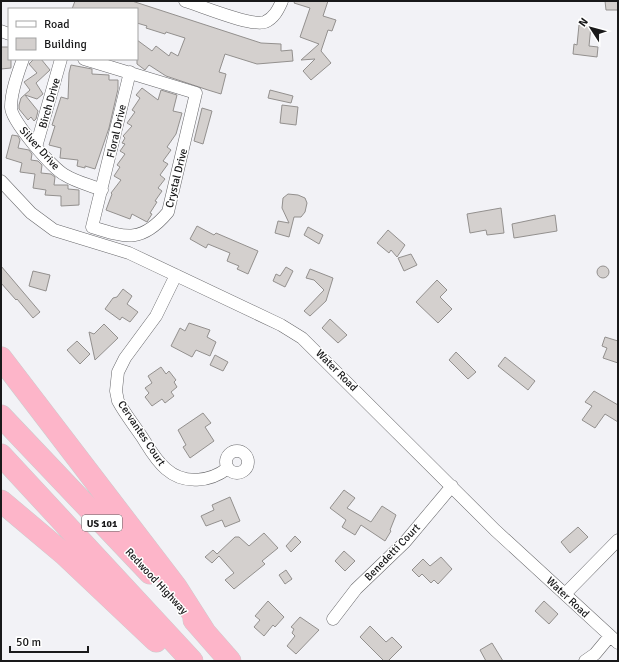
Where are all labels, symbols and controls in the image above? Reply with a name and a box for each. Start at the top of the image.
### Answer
legend [8,8,138,60]
north arrow [571,8,611,48]
text: N [576,15,591,29]
text: Road [44,17,70,32]
text: Building [44,37,87,52]
street label: Birch Drive [36,77,63,130]
street label: Floral Drive [104,103,129,159]
street label: Silver Drive [17,124,62,173]
street label: Crystal Drive [163,147,190,209]
street label: Water Road [313,347,360,394]
street label: Cervantes Court [115,398,168,469]
road number: US 101 [82,515,122,531]
street label: Benedetti Court [362,521,423,584]
street label: Redwood Highway [123,546,191,618]
street label: Water Road [544,574,592,621]
scale bar [10,628,88,654]
text: 50 m [16,635,41,650]

